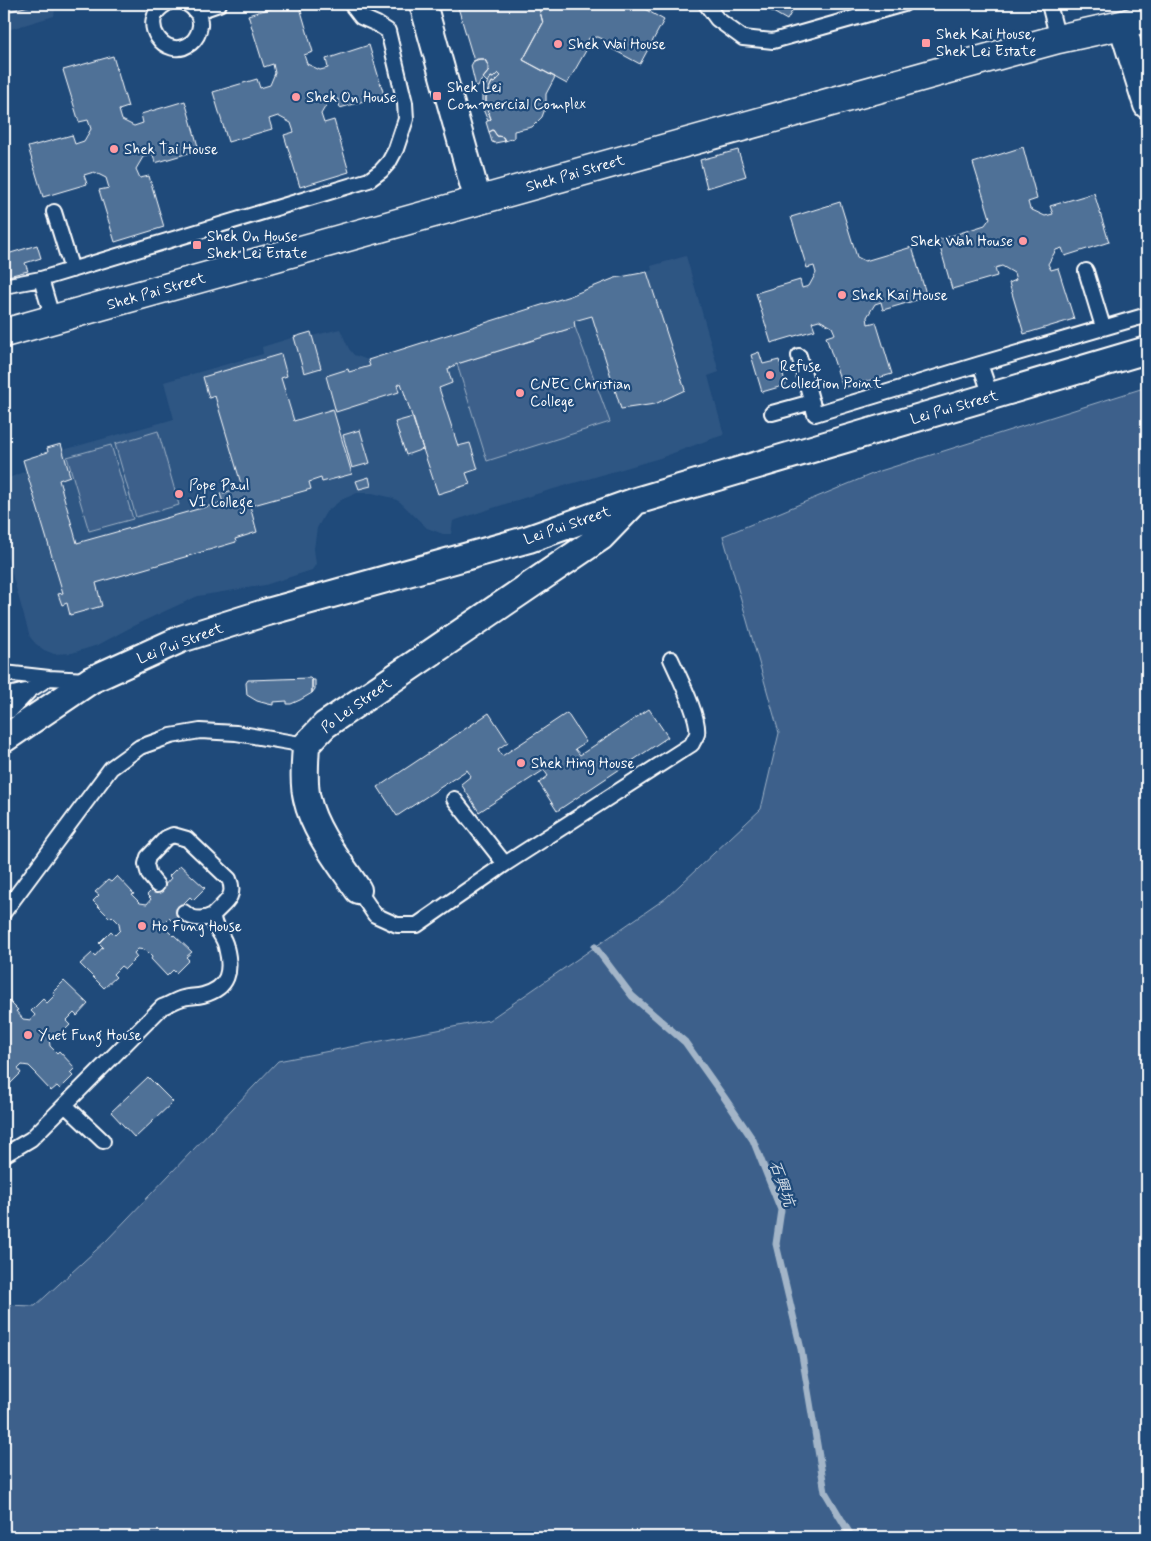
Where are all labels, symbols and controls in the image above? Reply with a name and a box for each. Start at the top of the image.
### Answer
place label: Shek Kai House, Shek Lei Estate [936,25,1036,62]
place label: Shek Wai House [568,35,666,55]
marker: Shek Kai House, Shek Lei Estate [920,37,932,49]
marker: Shek Wai House [552,38,564,50]
place label: Shek Lei Commercial Complex [447,78,586,115]
place label: Shek On House [306,88,397,108]
marker: Shek Lei Commercial Complex [431,90,443,102]
marker: Shek On House [290,91,302,103]
place label: Shek Tai House [124,140,218,160]
marker: Shek Tai House [108,143,120,155]
street label: Shek Pai Street [524,150,627,198]
place label: Shek On House Shek Lei Estate [207,227,307,264]
place label: Shek Wah House [910,232,1013,252]
marker: Shek Wah House [1017,235,1029,247]
marker: Shek On House Shek Lei Estate [191,239,203,251]
street label: Shek Pai Street [105,268,208,316]
place label: Shek Kai House [852,286,948,306]
marker: Shek Kai House [836,289,848,301]
place label: Refuse Collection Point [780,357,882,394]
marker: Refuse Collection Point [764,369,776,381]
place label: CNEC Christian College [530,375,631,412]
street label: Lei Pui Street [908,386,1001,430]
marker: CNEC Christian College [514,387,526,399]
place label: Pope Paul VI College [189,476,253,514]
marker: Pope Paul VI College [173,488,185,500]
street label: Lei Pui Street [521,502,613,550]
street label: Lei Pui Street [135,618,226,669]
street label: Po Lei Street [317,673,396,738]
place label: Shek Hing House [531,754,635,775]
marker: Shek Hing House [515,757,527,769]
place label: Ho Fung House [152,917,242,937]
marker: Ho Fung House [136,920,148,932]
place label: Yuet Fung House [38,1026,142,1047]
marker: Yuet Fung House [22,1029,34,1041]
water label: 石興坑 [764,1157,800,1211]

